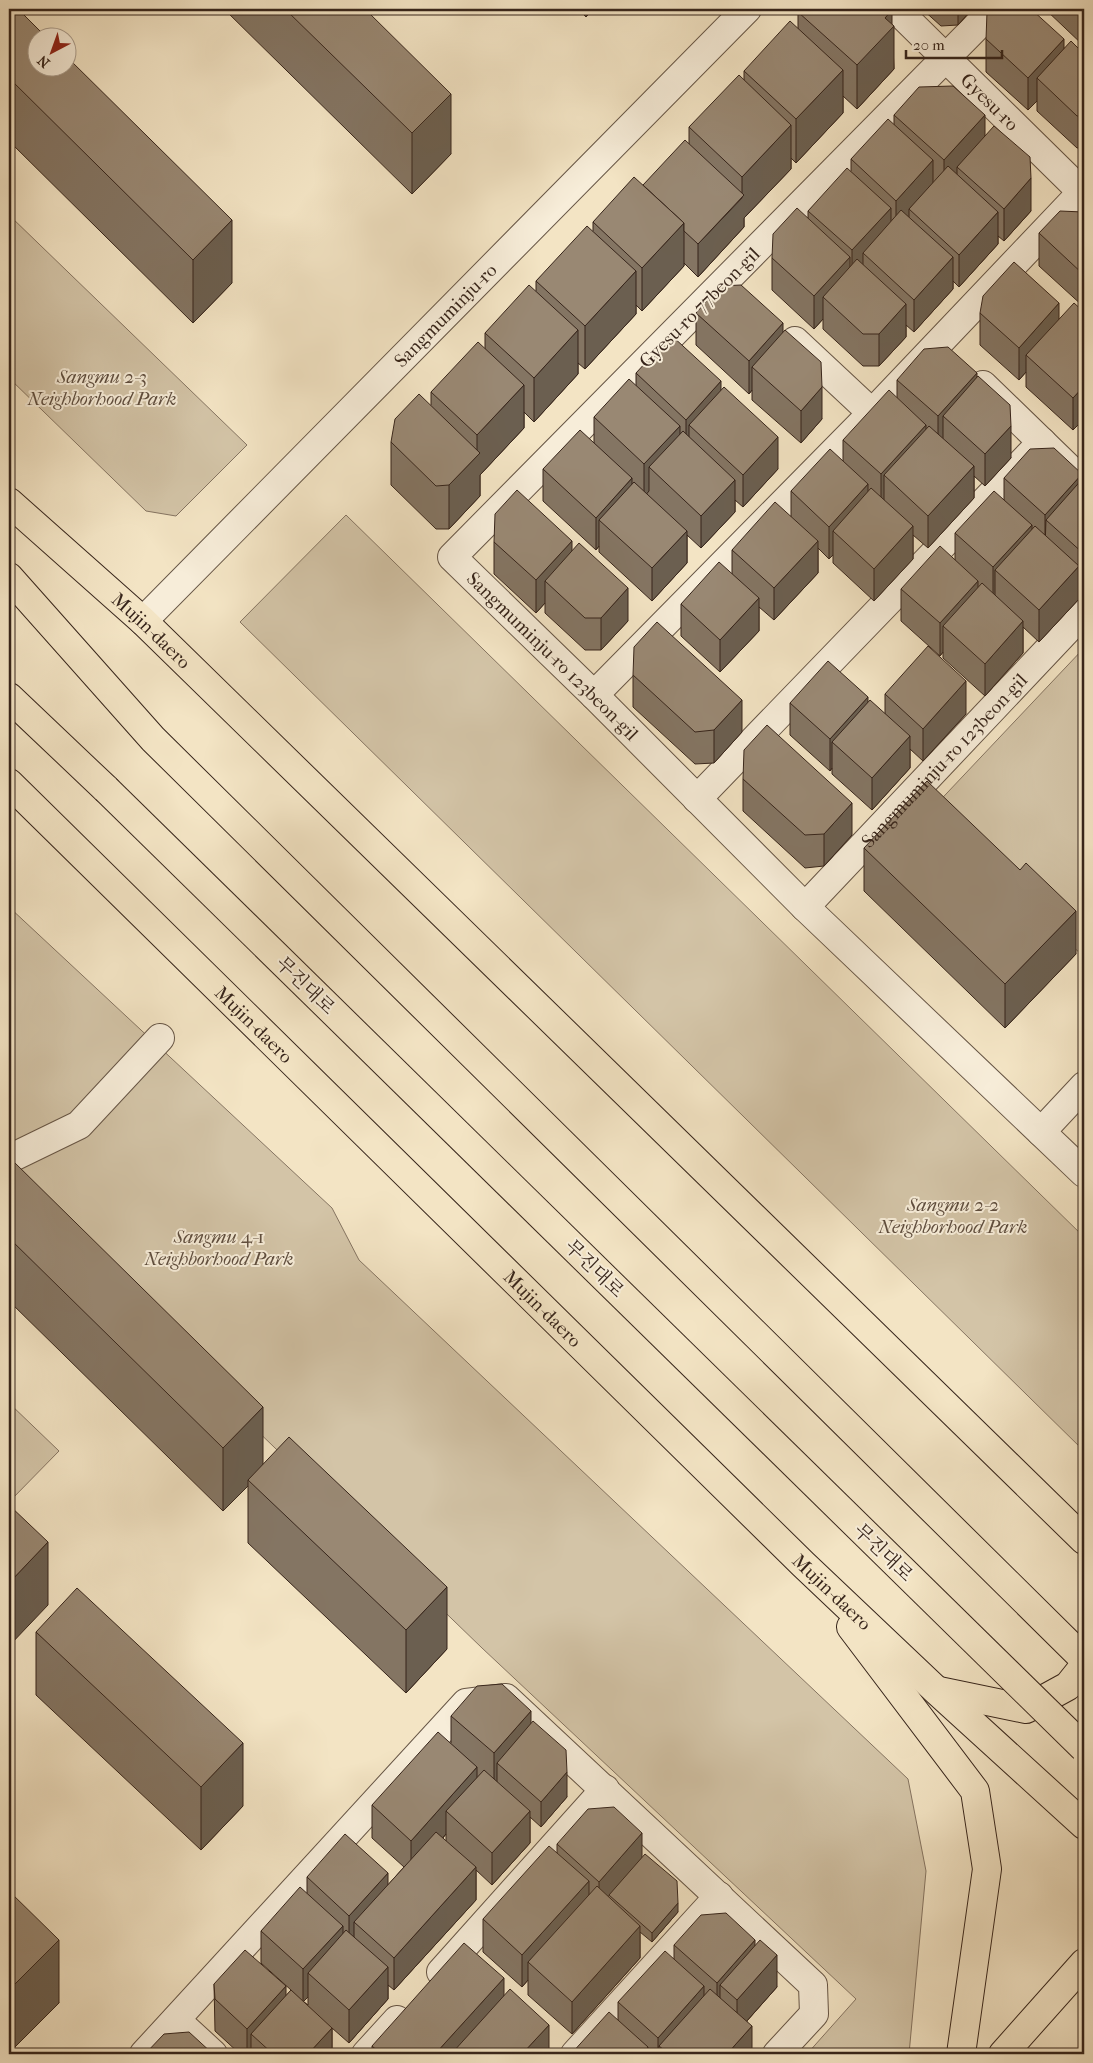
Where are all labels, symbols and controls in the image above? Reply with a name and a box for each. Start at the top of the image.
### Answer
north arrow [28,28,78,78]
scale bar [906,28,1002,60]
text: 20 m [913,36,945,54]
text: N [34,51,53,71]
street label: Gyesu-ro [956,69,1023,136]
street label: Gyesu-ro 77beon-gil [635,243,764,372]
street label: Sangmuminju-ro [390,259,502,372]
park label: Sangmu 2-3 Neighborhood Park [27,366,176,410]
street label: Sangmuminju-ro 123beon-gil [462,568,643,745]
street label: Mujin-daero [107,589,195,674]
street label: Sangmuminju-ro 123beon-gil [857,669,1032,853]
street label: 무진대로 [271,952,339,1019]
street label: Mujin-daero [210,982,297,1068]
park label: Sangmu 2-2 Neighborhood Park [878,1194,1027,1238]
park label: Sangmu 4-1 Neighborhood Park [144,1226,293,1270]
street label: 무진대로 [560,1235,628,1302]
street label: Mujin-daero [499,1266,586,1352]
street label: 무진대로 [849,1519,917,1586]
street label: Mujin-daero [787,1550,876,1635]

